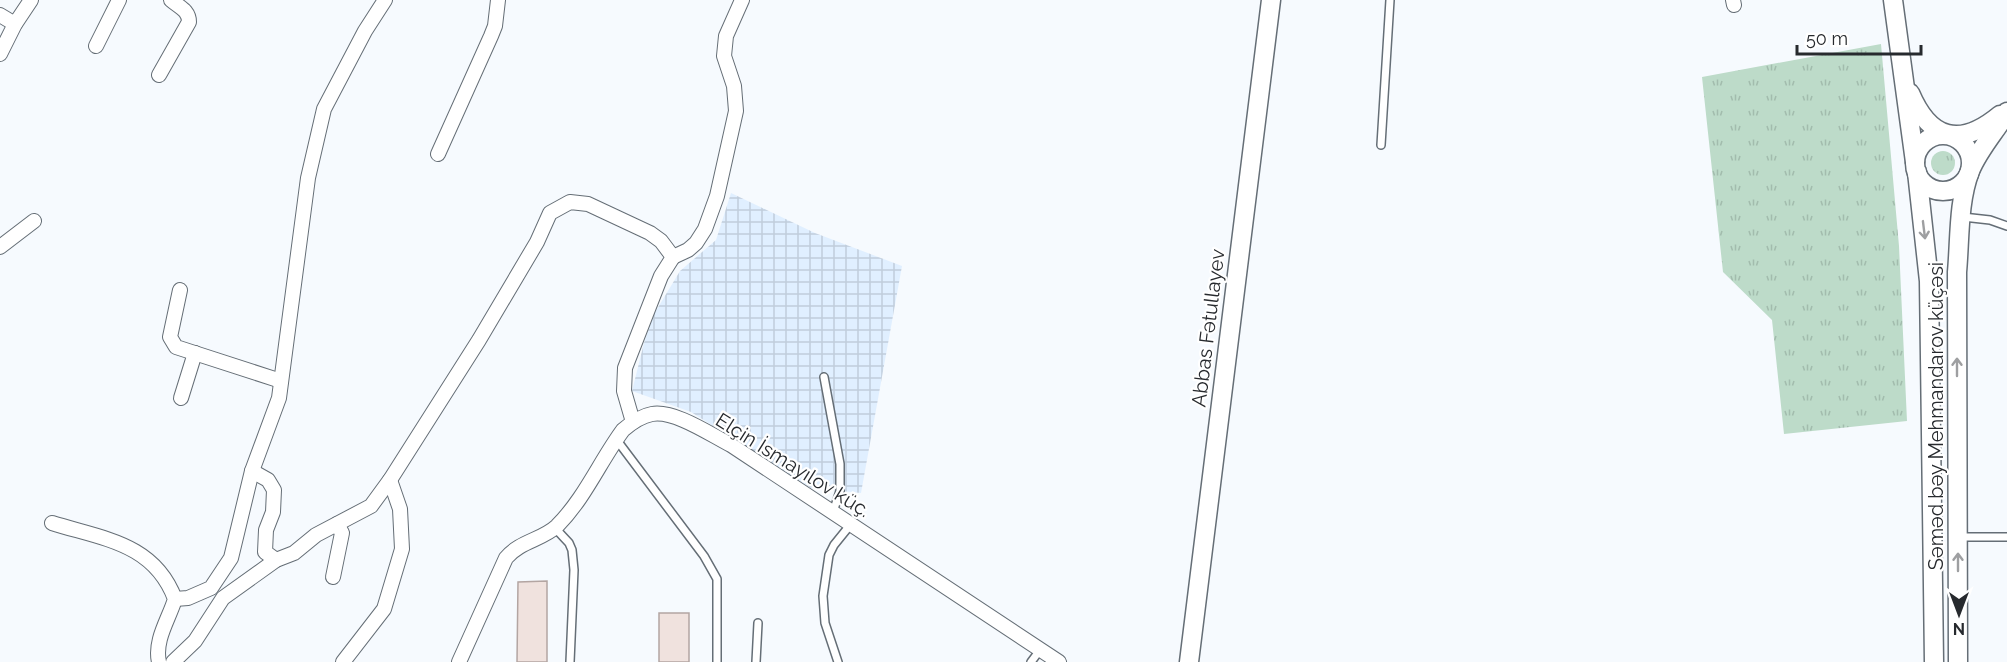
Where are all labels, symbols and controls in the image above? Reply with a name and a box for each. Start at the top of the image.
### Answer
scale bar [1797,18,1922,56]
text: 50 m [1806,28,1848,49]
one-way arrow [1919,220,1930,240]
street label: Abbas Fətullayev [1186,247,1230,408]
street label: Səməd bəy Mehmandarov küçəsi [1924,262,1948,570]
one-way arrow [1951,357,1963,377]
street label: Elçin İsmayılov küç. [711,407,875,522]
one-way arrow [1952,552,1964,572]
north arrow [1929,584,1989,644]
text: N [1953,619,1965,638]

